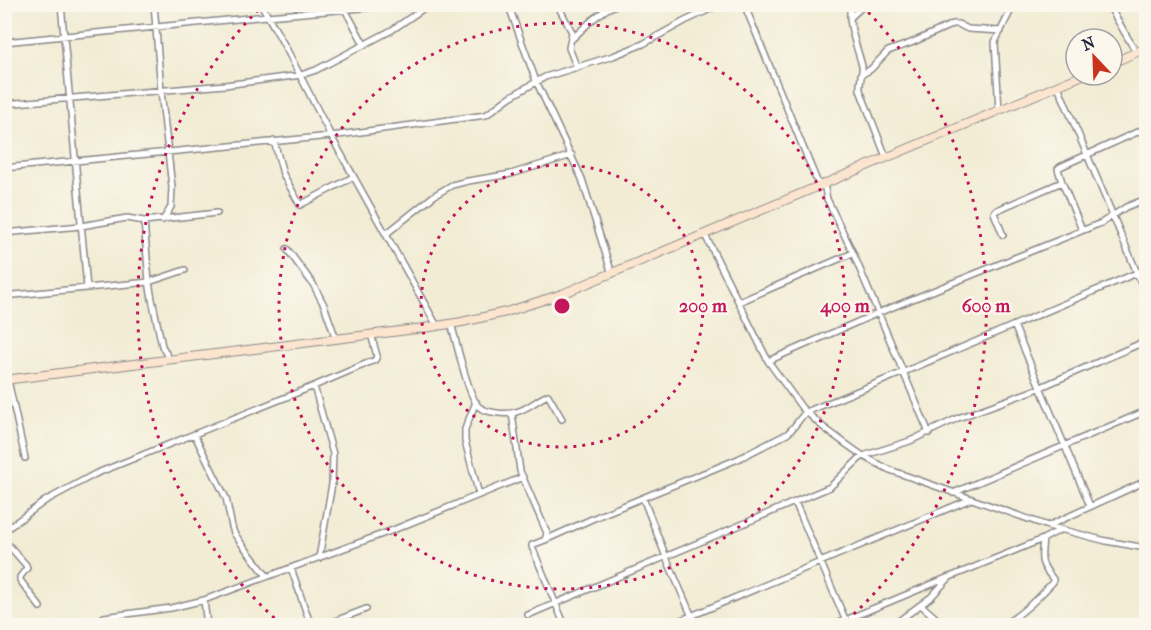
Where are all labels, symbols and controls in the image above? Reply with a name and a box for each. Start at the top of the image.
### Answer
north arrow [1064,27,1124,87]
text: N [1079,32,1098,55]
centre of rings [552,296,572,316]
text: 200 m [679,296,728,317]
text: 400 m [819,296,871,317]
text: 600 m [962,296,1011,317]

